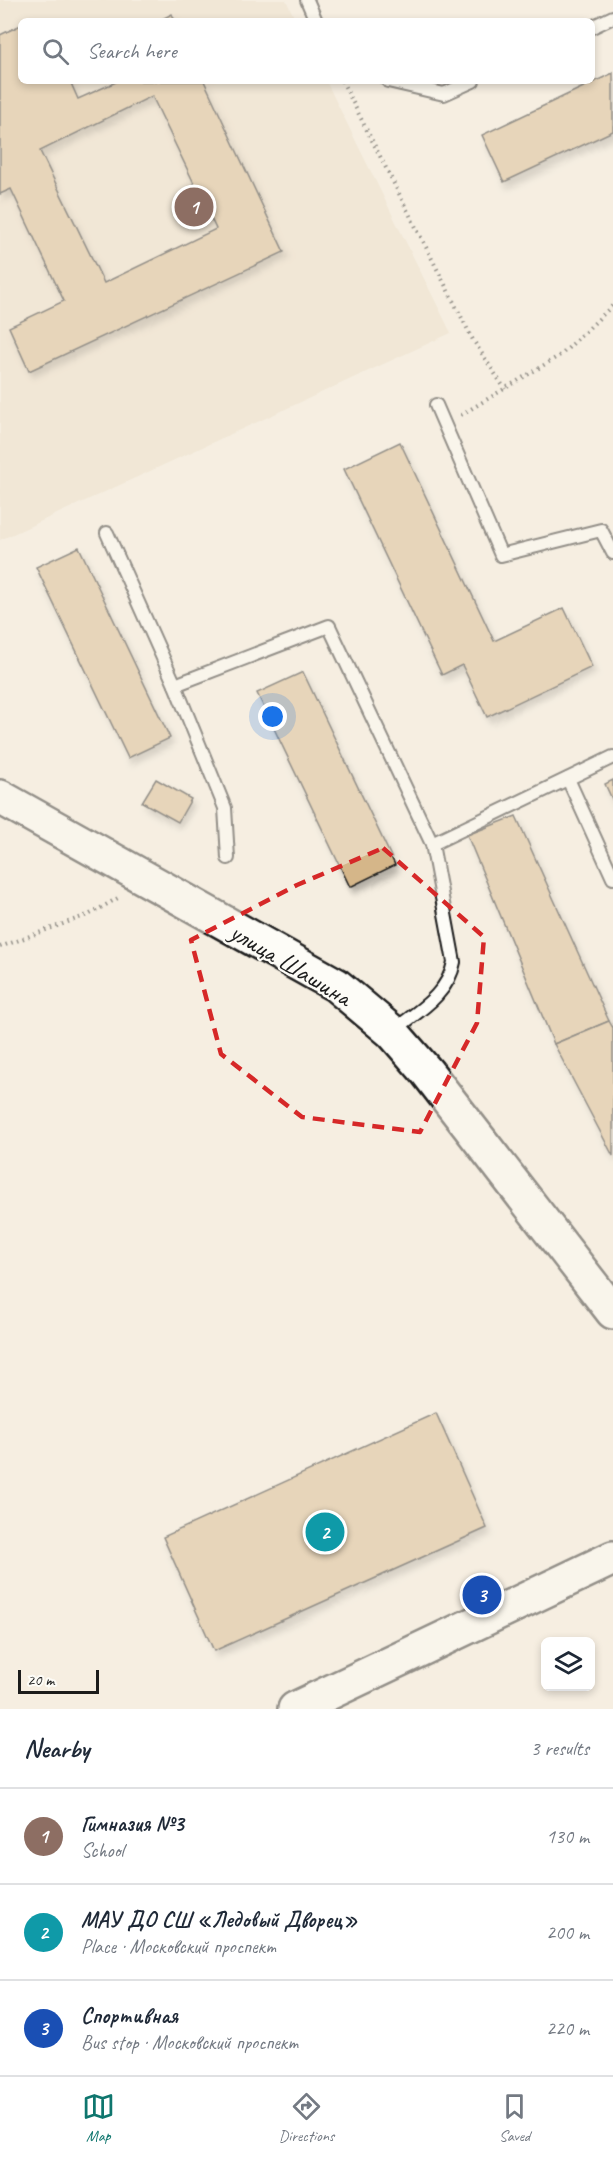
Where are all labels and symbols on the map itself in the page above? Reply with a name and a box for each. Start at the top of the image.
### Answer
pin: 1 [174,184,214,230]
your location [258,702,287,731]
street label: улица Шашина [222,914,359,1015]
pin: 2 [306,1510,344,1555]
pin: 3 [462,1572,502,1618]
scale bar [18,1667,99,1694]

